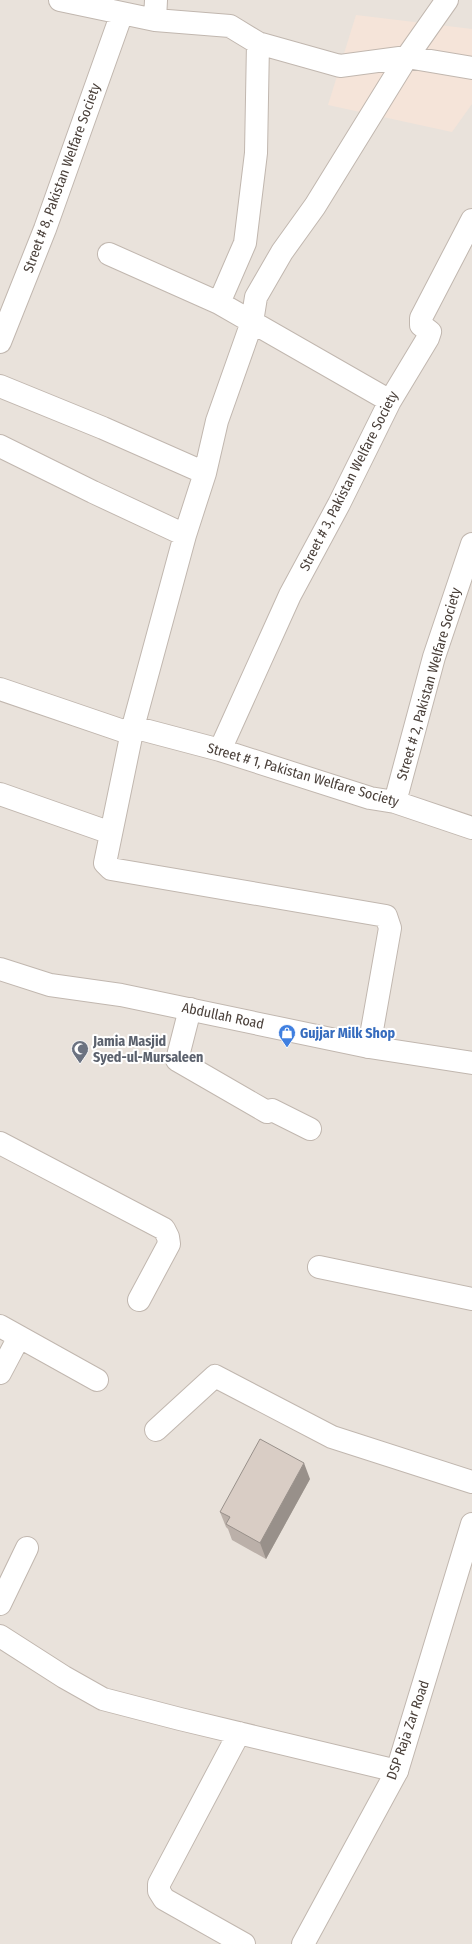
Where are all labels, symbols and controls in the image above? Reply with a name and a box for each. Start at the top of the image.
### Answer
street label: Street # 8, Pakistan Welfare Society [20,80,105,275]
street label: Street # 3, Pakistan Welfare Society [296,388,402,574]
street label: Street # 2, Pakistan Welfare Society [393,585,465,782]
street label: Street # 1, Pakistan Welfare Society [205,739,402,811]
street label: Abdullah Road [180,999,266,1033]
shop icon: Gujjar Milk Shop [277,1023,297,1048]
place label: Gujjar Milk Shop [300,1025,395,1042]
place label: Jamia Masjid Syed-ul-Mursaleen [92,1033,203,1066]
mosque icon: Jamia Masjid Syed-ul-Mursaleen [70,1039,90,1064]
street label: DSP Raja Zar Road [383,1678,433,1782]

